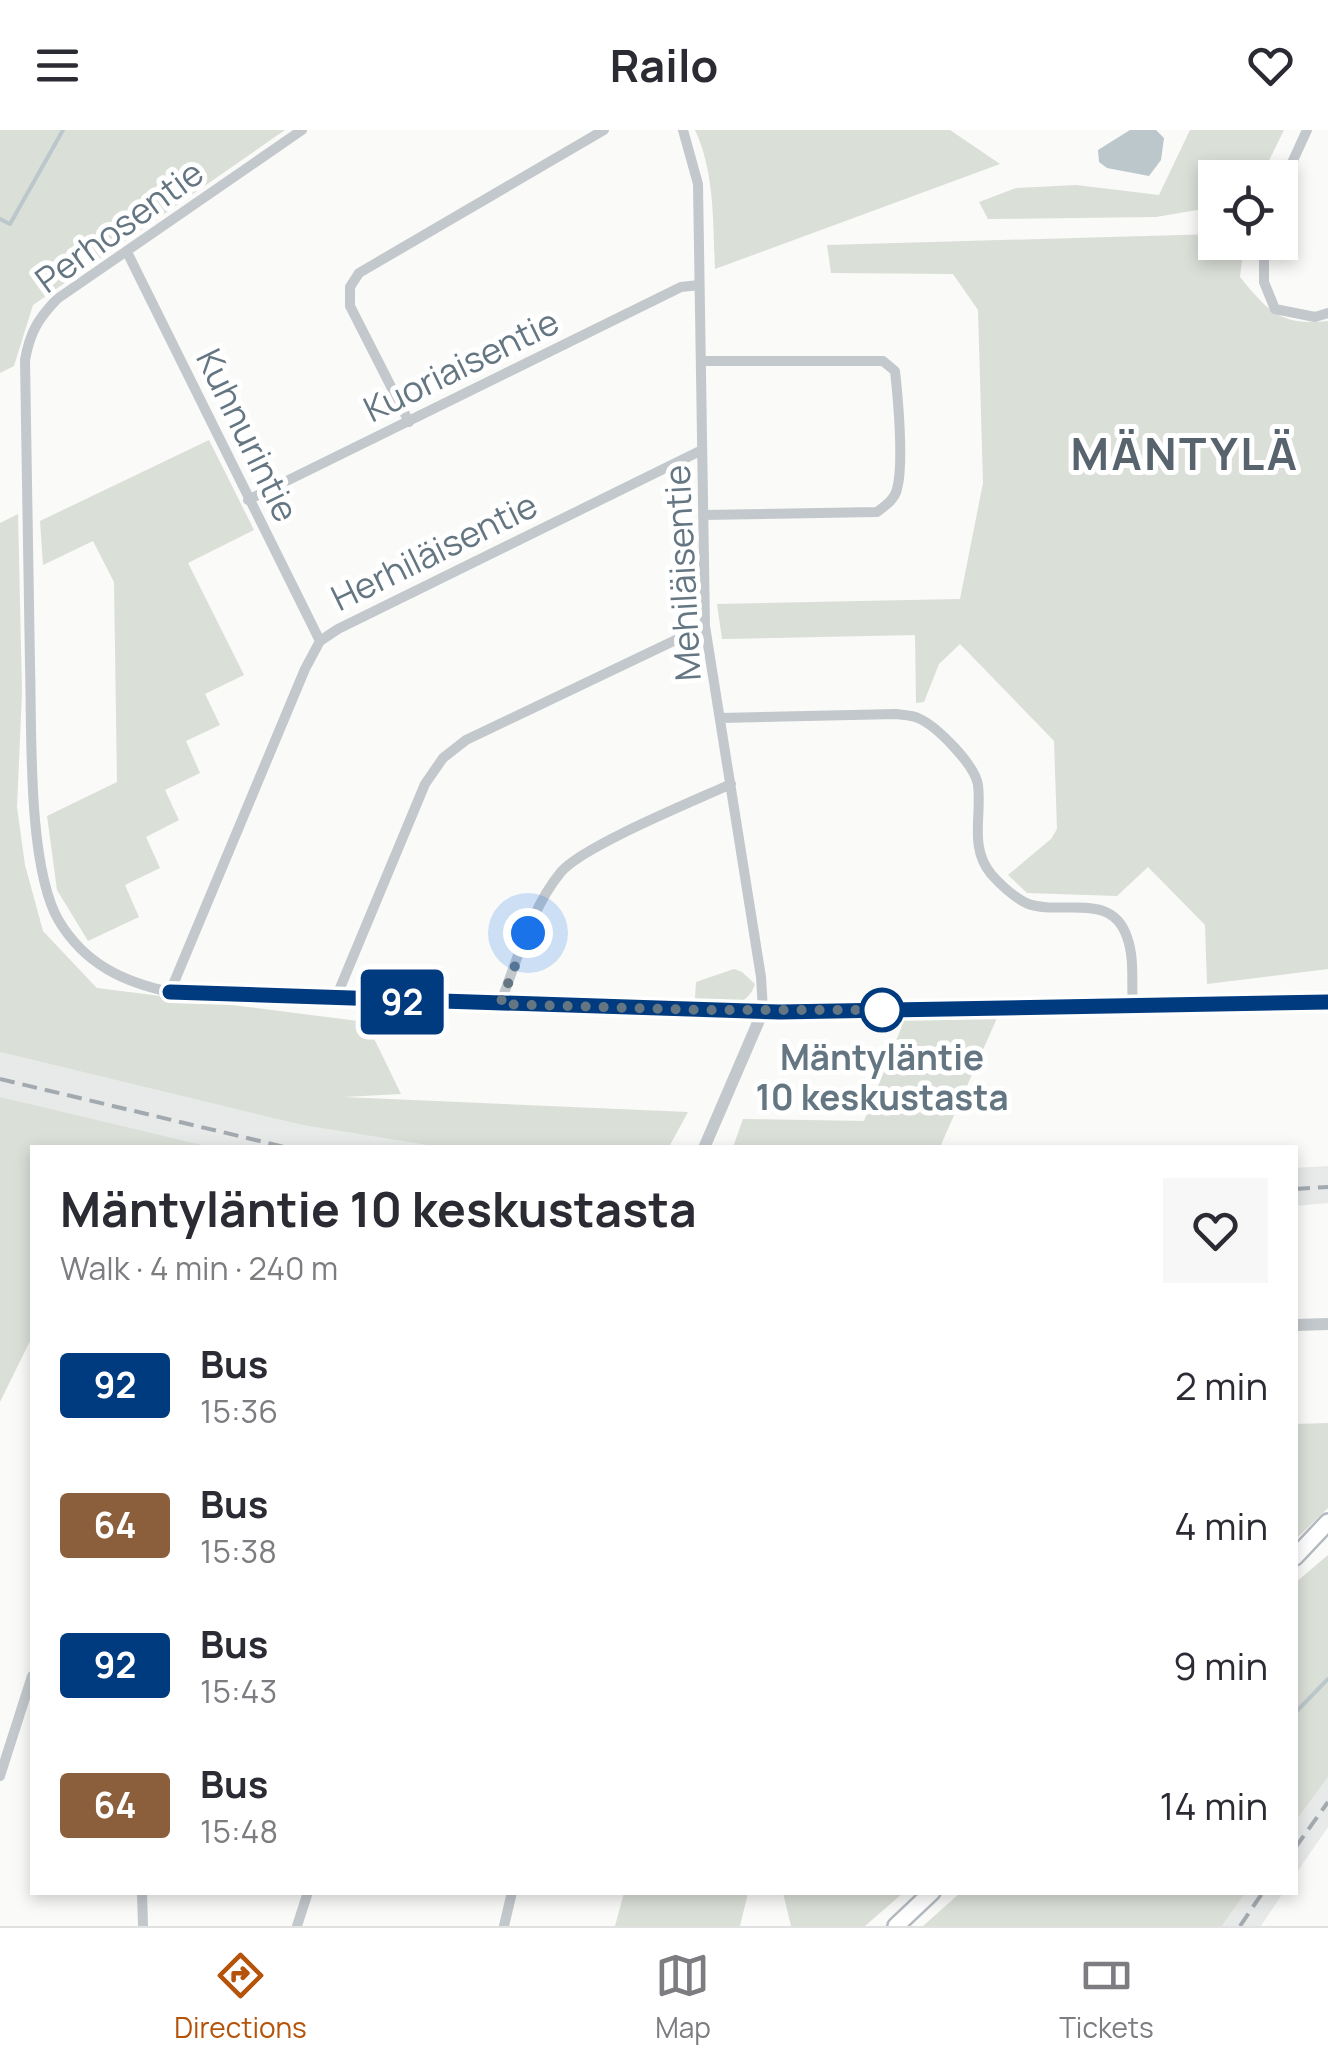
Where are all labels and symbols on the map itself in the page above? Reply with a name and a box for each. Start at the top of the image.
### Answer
street label: Perhosentie [25,149,213,303]
street label: Kuoriaisentie [356,297,566,433]
street label: Kuhnurintie [185,340,311,530]
district label: MÄNTYLÄ [1071,422,1299,484]
street label: Mehiläisentie [652,464,712,682]
street label: Herhiläisentie [323,480,545,622]
your location [503,908,553,958]
line badge: 92 [357,970,447,1034]
marker: Mäntyläntie 10 keskustasta [861,989,903,1031]
place label: Mäntyläntie 10 keskustasta [755,1033,1009,1121]

